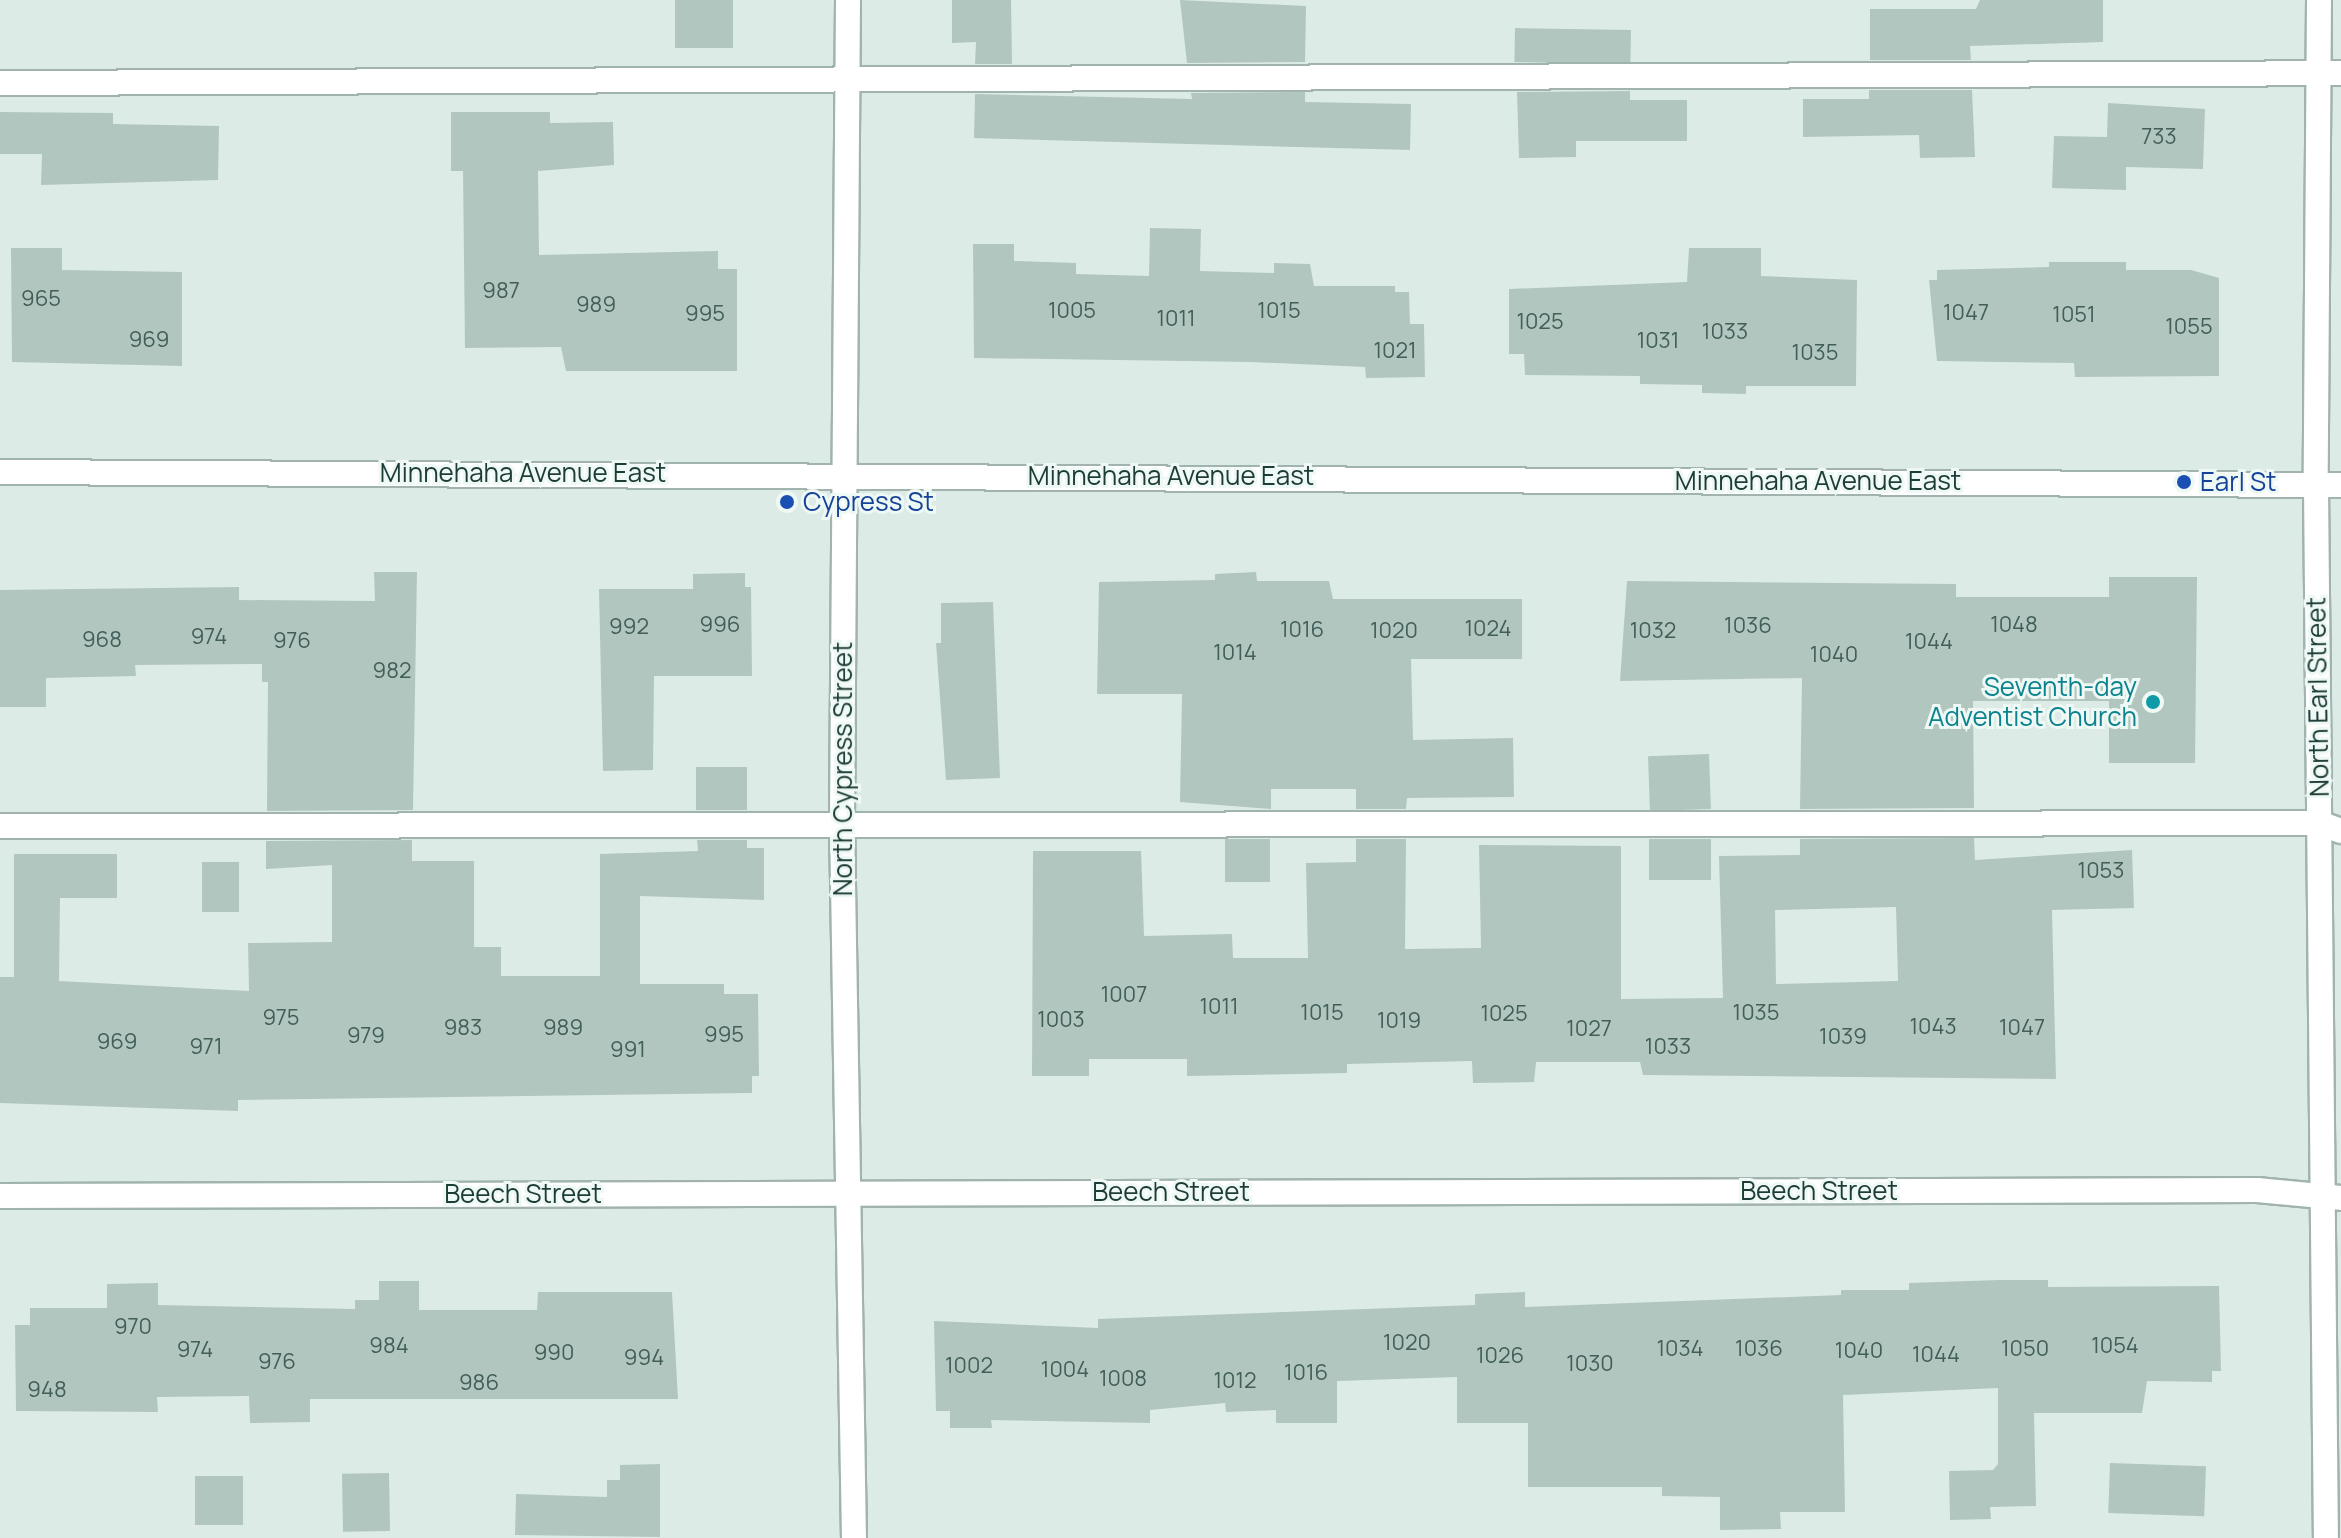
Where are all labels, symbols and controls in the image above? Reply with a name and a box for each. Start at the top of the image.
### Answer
house number: 733 [2141,124,2177,150]
house number: 987 [482,278,520,304]
house number: 965 [21,286,61,312]
house number: 989 [576,292,616,318]
house number: 1005 [1048,298,1096,324]
house number: 1015 [1257,298,1301,324]
house number: 1047 [1943,300,1989,326]
house number: 995 [685,301,725,327]
house number: 1051 [2052,302,2096,328]
house number: 1011 [1156,306,1196,332]
house number: 1025 [1516,309,1564,335]
house number: 1055 [2165,314,2213,340]
house number: 1033 [1702,319,1748,345]
house number: 969 [129,327,169,353]
house number: 1031 [1637,328,1679,354]
house number: 1021 [1373,338,1417,364]
house number: 1035 [1792,340,1838,366]
street label: Minnehaha Avenue East [380,457,666,489]
street label: Minnehaha Avenue East [1028,460,1314,492]
street label: Minnehaha Avenue East [1675,465,1961,497]
place label: Earl St [2200,466,2276,498]
marker: Earl St [2175,473,2193,491]
place label: Cypress St [803,486,934,518]
marker: Cypress St [778,493,796,511]
street label: North Earl Street [2301,597,2335,797]
house number: 996 [700,612,740,638]
house number: 1048 [1990,612,2038,638]
house number: 1036 [1724,613,1772,639]
house number: 992 [609,614,649,640]
house number: 1024 [1464,616,1512,642]
house number: 1016 [1280,617,1324,643]
house number: 1020 [1370,618,1418,644]
house number: 1032 [1630,618,1676,644]
house number: 974 [191,624,227,650]
house number: 968 [82,627,122,653]
house number: 976 [273,628,311,654]
house number: 1044 [1905,629,1953,655]
house number: 1014 [1213,640,1257,666]
street label: North Cypress Street [827,642,859,896]
house number: 1040 [1810,642,1858,668]
house number: 982 [373,658,411,684]
place label: Seventh-day Adventist Church [1928,671,2137,732]
marker: Seventh-day Adventist Church [2144,693,2162,711]
house number: 1053 [2078,858,2124,884]
house number: 1007 [1101,982,1147,1008]
house number: 1011 [1199,994,1239,1020]
house number: 1015 [1300,1000,1344,1026]
house number: 1035 [1733,1000,1779,1026]
house number: 1025 [1480,1001,1528,1027]
house number: 975 [262,1005,300,1031]
house number: 1003 [1037,1007,1085,1033]
house number: 1019 [1377,1008,1421,1034]
house number: 1043 [1909,1014,1957,1040]
house number: 983 [444,1015,482,1041]
house number: 989 [543,1015,583,1041]
house number: 1047 [1999,1015,2045,1041]
house number: 1027 [1566,1016,1612,1042]
house number: 995 [704,1022,744,1048]
house number: 979 [347,1023,385,1049]
house number: 1039 [1819,1024,1867,1050]
house number: 969 [97,1029,137,1055]
house number: 971 [190,1034,222,1060]
house number: 1033 [1645,1034,1691,1060]
house number: 991 [610,1037,646,1063]
street label: Beech Street [1740,1175,1898,1207]
street label: Beech Street [1092,1176,1250,1208]
street label: Beech Street [444,1178,602,1210]
house number: 970 [114,1314,152,1340]
house number: 1020 [1383,1330,1431,1356]
house number: 984 [369,1333,409,1359]
house number: 1054 [2091,1333,2139,1359]
house number: 1034 [1656,1336,1704,1362]
house number: 1036 [1735,1336,1783,1362]
house number: 1050 [2001,1336,2049,1362]
house number: 974 [177,1337,213,1363]
house number: 1040 [1835,1338,1883,1364]
house number: 990 [534,1340,574,1366]
house number: 1044 [1912,1342,1960,1368]
house number: 1026 [1476,1343,1524,1369]
house number: 994 [624,1345,664,1371]
house number: 976 [258,1349,296,1375]
house number: 1030 [1566,1351,1614,1377]
house number: 1002 [945,1353,993,1379]
house number: 1004 [1041,1357,1089,1383]
house number: 1016 [1284,1360,1328,1386]
house number: 1008 [1099,1366,1147,1392]
house number: 1012 [1213,1368,1257,1394]
house number: 986 [459,1370,499,1396]
house number: 948 [27,1377,67,1403]

